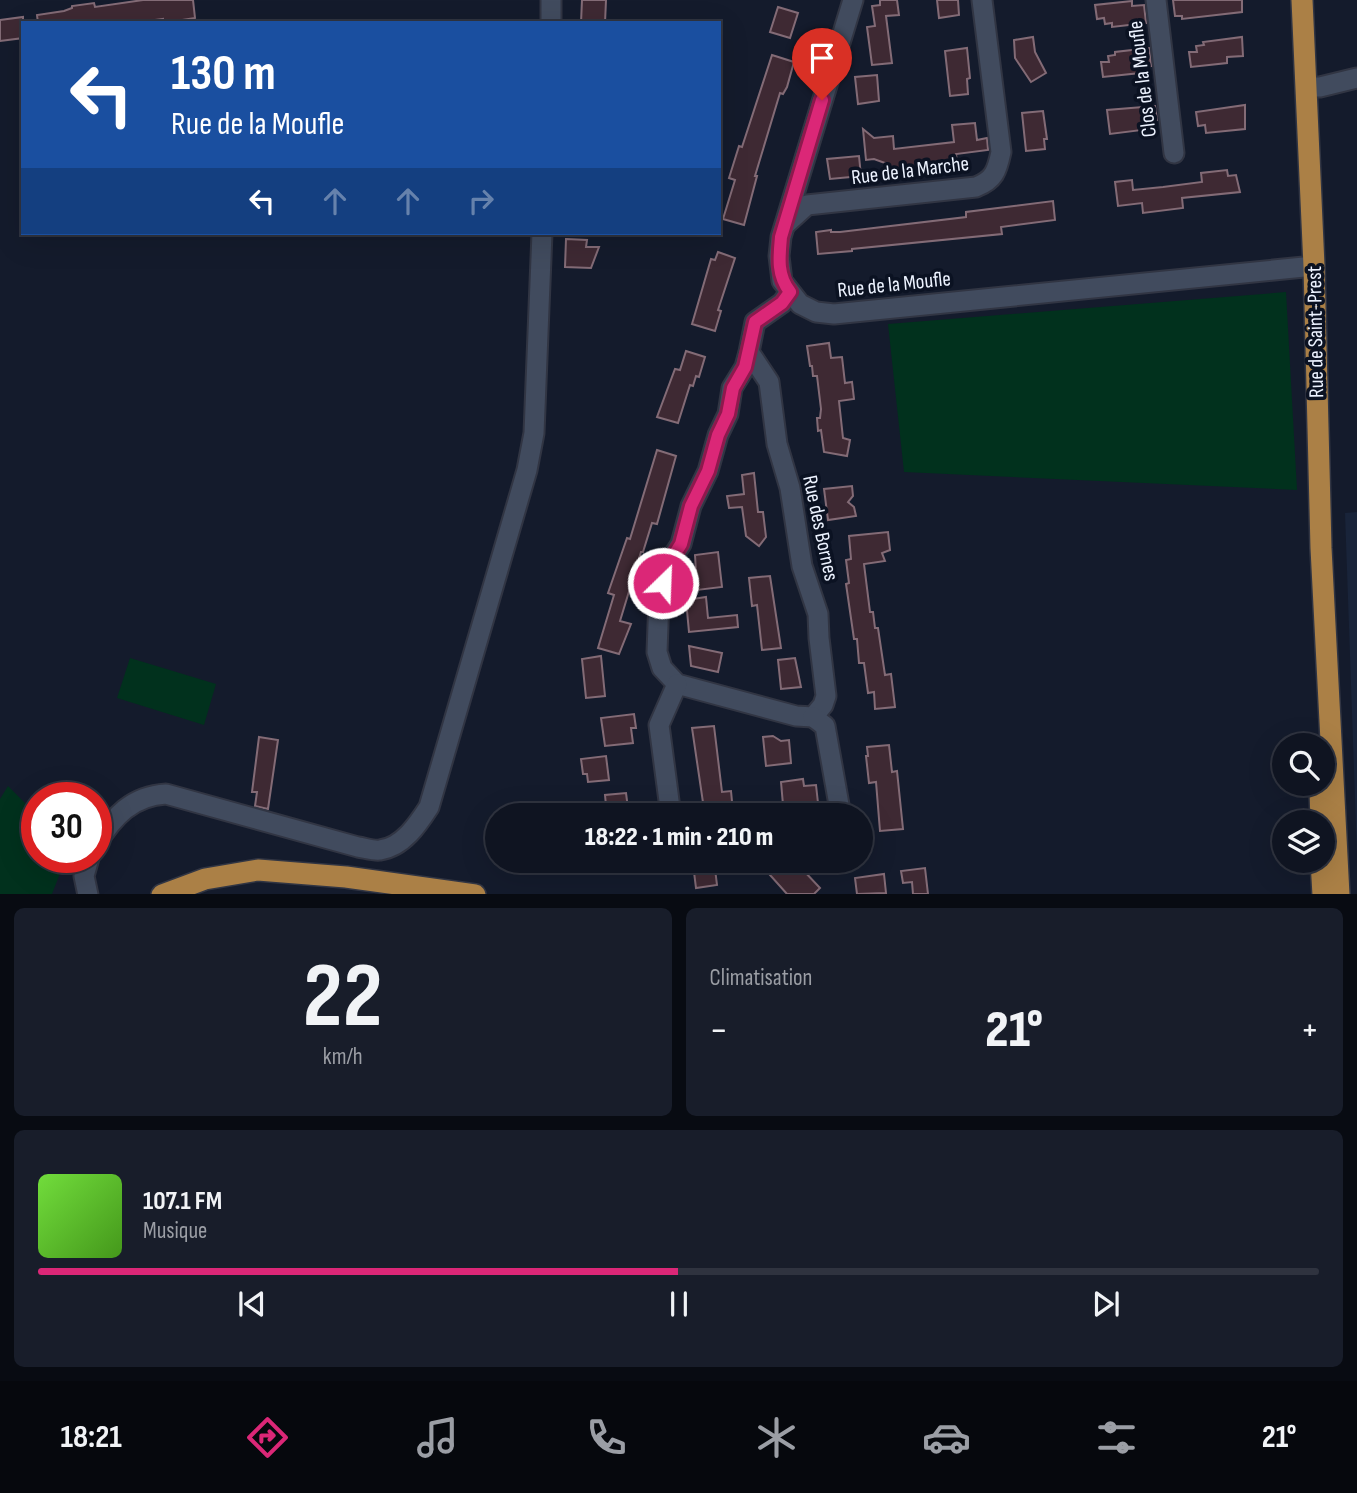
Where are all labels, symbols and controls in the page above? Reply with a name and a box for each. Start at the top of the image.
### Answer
street label: Clos de la Moufle [1123,19,1162,139]
pin [792,28,852,100]
icon: arrive [803,39,841,77]
text: 130 m [171,45,276,104]
icon: left [56,49,147,140]
text: Rue de la Moufle [171,105,344,144]
street label: Rue de la Marche [850,151,970,190]
icon: left [243,182,281,220]
icon: ahead [316,182,354,220]
icon: ahead [389,182,427,220]
icon: right [462,182,500,220]
street label: Rue de la Moufle [836,266,952,303]
street label: Rue de Saint-Prest [1302,266,1329,398]
street label: Rue des Bornes [797,473,844,583]
position arrow [626,546,700,620]
map controls [1272,733,1335,873]
button: search [1272,733,1335,796]
speed limit sign: 30 [21,782,112,873]
button: layers [1272,810,1335,873]
text: 18:22 · 1 min · 210 m [585,822,773,853]
text: 22 [303,943,383,1052]
text: Climatisation [710,964,812,992]
text: 21° [985,999,1043,1062]
text: − [710,1008,728,1053]
text: + [1300,1008,1319,1053]
text: km/h [323,1043,363,1071]
text: 107.1 FM [143,1186,222,1217]
text: Musique [143,1217,207,1245]
icon: previous [233,1285,271,1323]
icon: pause [660,1285,698,1323]
icon: next [1087,1285,1125,1323]
icon: directions [243,1413,292,1462]
icon: music [413,1413,462,1462]
icon: phone [582,1413,631,1462]
icon: climate [752,1413,801,1462]
icon: car [922,1413,971,1462]
icon: filters [1092,1413,1141,1462]
text: 18:21 [60,1418,122,1457]
text: 21° [1262,1418,1296,1457]

